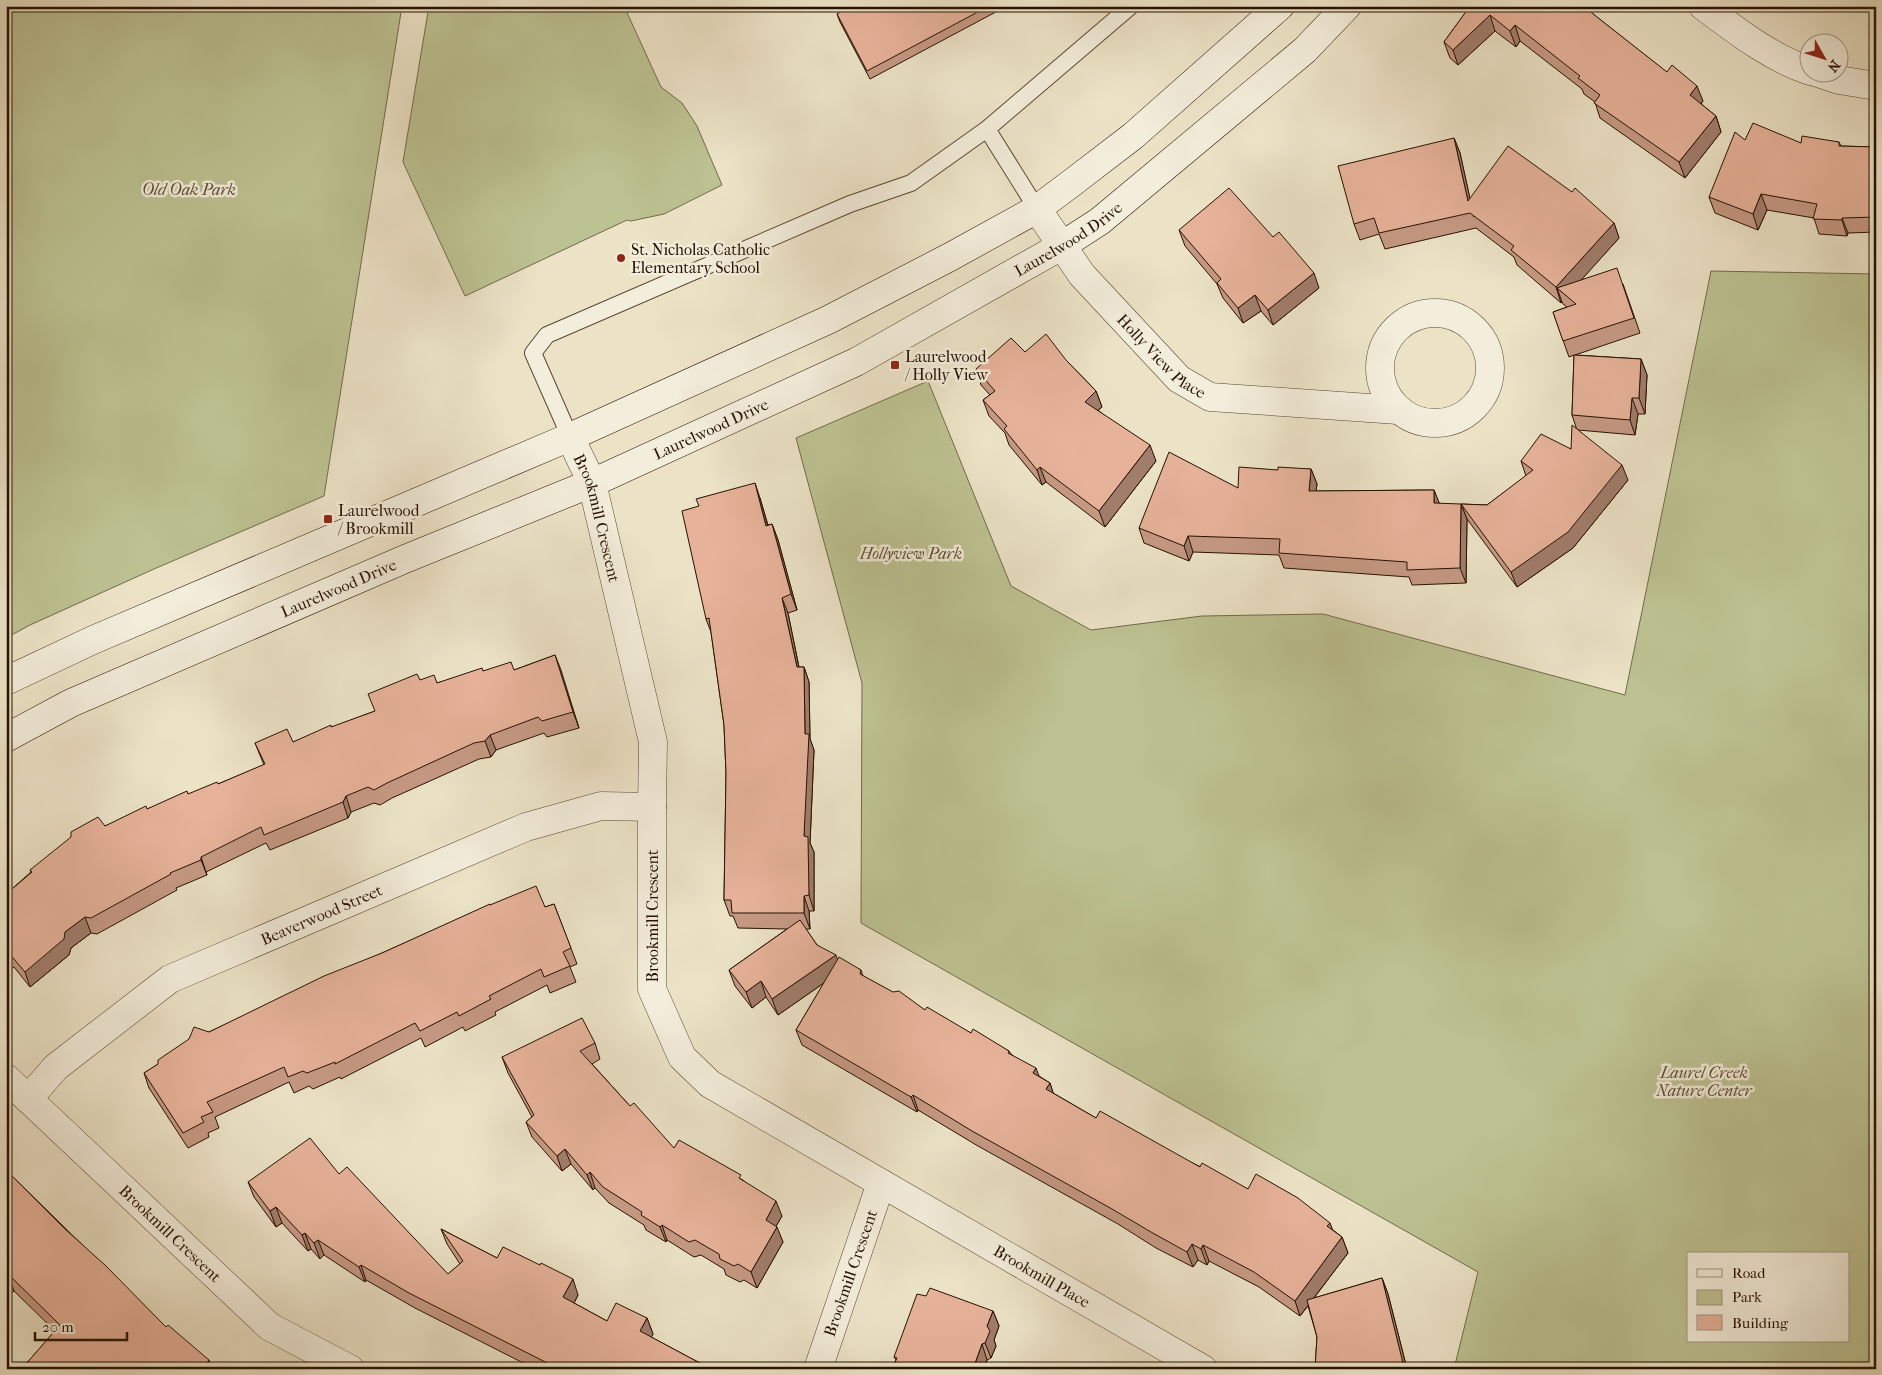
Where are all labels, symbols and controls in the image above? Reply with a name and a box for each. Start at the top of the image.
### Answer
north arrow [1800,32,1850,82]
text: N [1824,56,1844,76]
park label: Old Oak Park [142,180,236,199]
street label: Laurelwood Drive [1011,198,1126,281]
place label: St. Nicholas Catholic Elementary School [631,240,770,277]
marker: St. Nicholas Catholic Elementary School [615,252,627,264]
street label: Holly View Place [1113,310,1209,403]
place label: Laurelwood / Holly View [904,347,989,384]
marker: Laurelwood / Holly View [889,359,901,371]
street label: Laurelwood Drive [651,395,771,464]
street label: Brookmill Crescent [569,451,624,584]
place label: Laurelwood / Brookmill [337,501,420,538]
marker: Laurelwood / Brookmill [322,513,334,525]
park label: Hollyview Park [859,544,962,563]
street label: Laurelwood Drive [278,555,399,621]
street label: Brookmill Crescent [643,849,662,982]
street label: Beaverwood Street [258,880,385,949]
park label: Laurel Creek Nature Center [1655,1063,1754,1100]
street label: Brookmill Crescent [115,1181,225,1286]
street label: Brookmill Crescent [820,1207,881,1339]
street label: Brookmill Place [990,1241,1094,1312]
legend [1687,1252,1850,1342]
text: Road [1732,1264,1766,1282]
text: Park [1732,1288,1762,1306]
scale bar [35,1310,128,1342]
text: Building [1732,1314,1789,1332]
text: 20 m [42,1318,74,1336]

